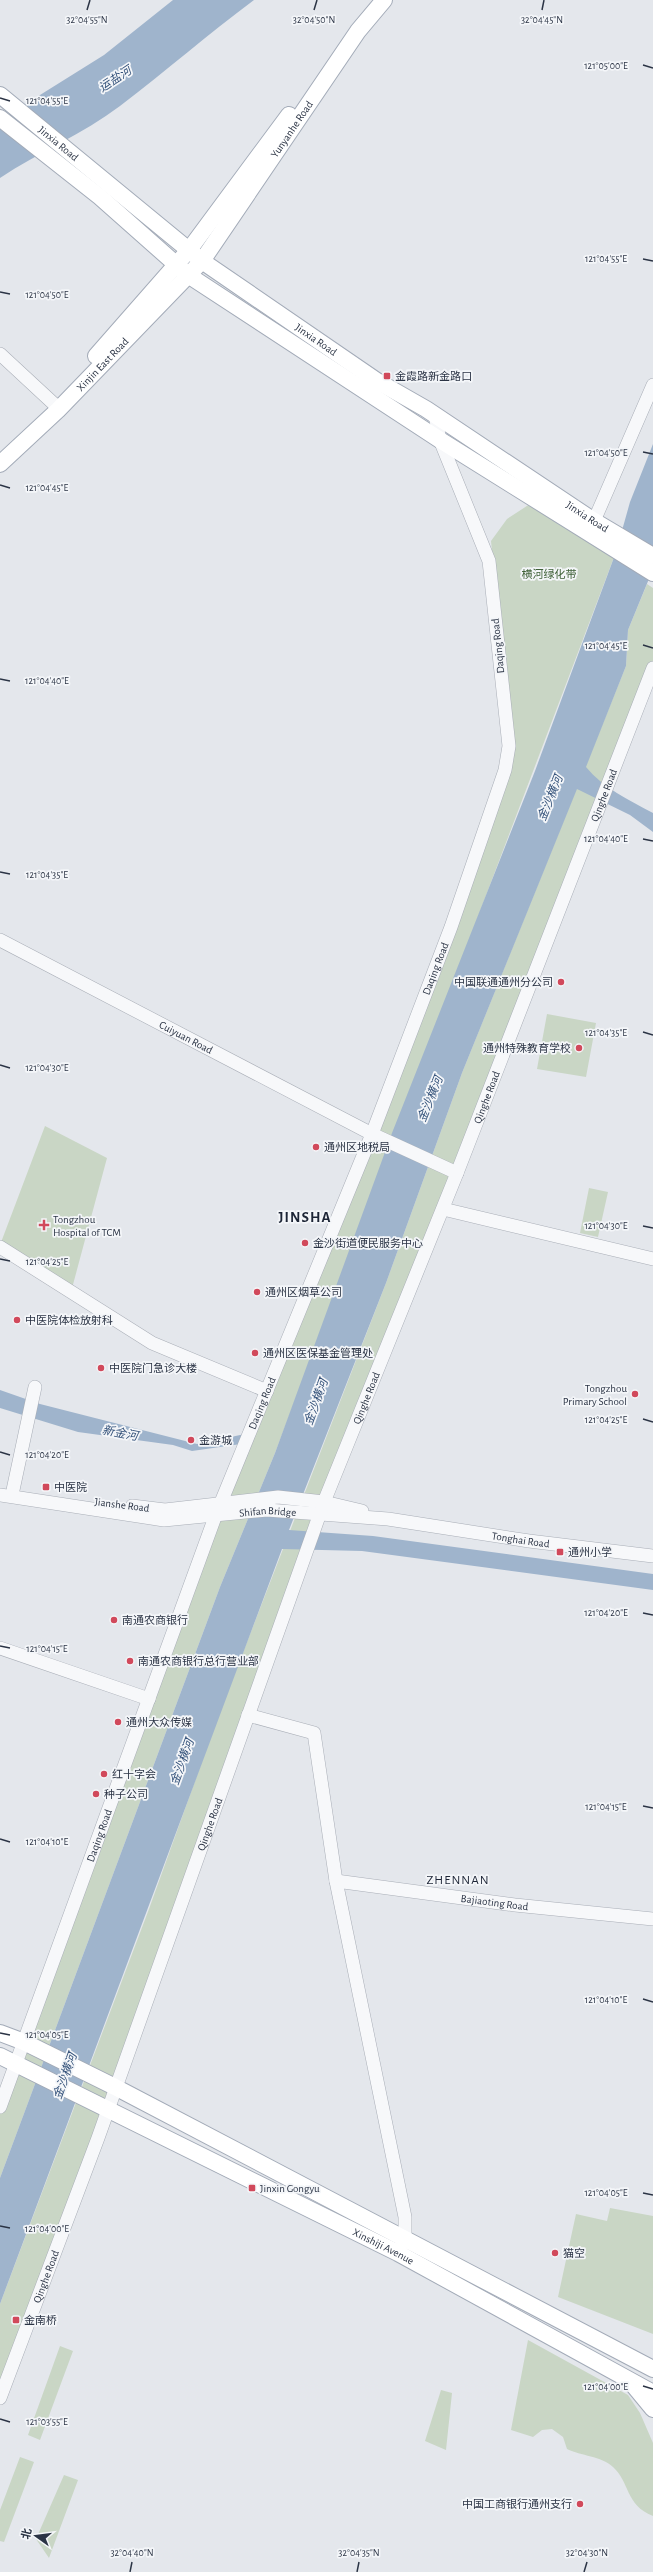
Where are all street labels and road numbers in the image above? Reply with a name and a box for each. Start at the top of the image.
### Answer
street label: Yunyanhe Road [269,98,315,159]
street label: Jinxia Road [37,124,81,163]
street label: Jinxia Road [293,321,339,358]
street label: Xinjin East Road [74,335,131,393]
street label: Jinxia Road [564,499,611,534]
street label: Daqing Road [490,618,506,674]
street label: Qinghe Road [589,767,619,823]
street label: Daqing Road [420,940,450,996]
street label: Cuiyuan Road [158,1019,215,1056]
street label: Qinghe Road [471,1069,502,1125]
street label: Qinghe Road [351,1370,382,1426]
street label: Daqing Road [246,1375,277,1431]
street label: Jianshe Road [94,1496,150,1514]
street label: Shifan Bridge [239,1504,297,1518]
street label: Tonghai Road [491,1530,551,1549]
street label: Qinghe Road [195,1796,224,1852]
street label: Daqing Road [84,1807,114,1863]
street label: Bajiaoting Road [460,1892,529,1912]
street label: Xinshiji Avenue [351,2226,416,2266]
street label: Qinghe Road [31,2248,61,2304]

